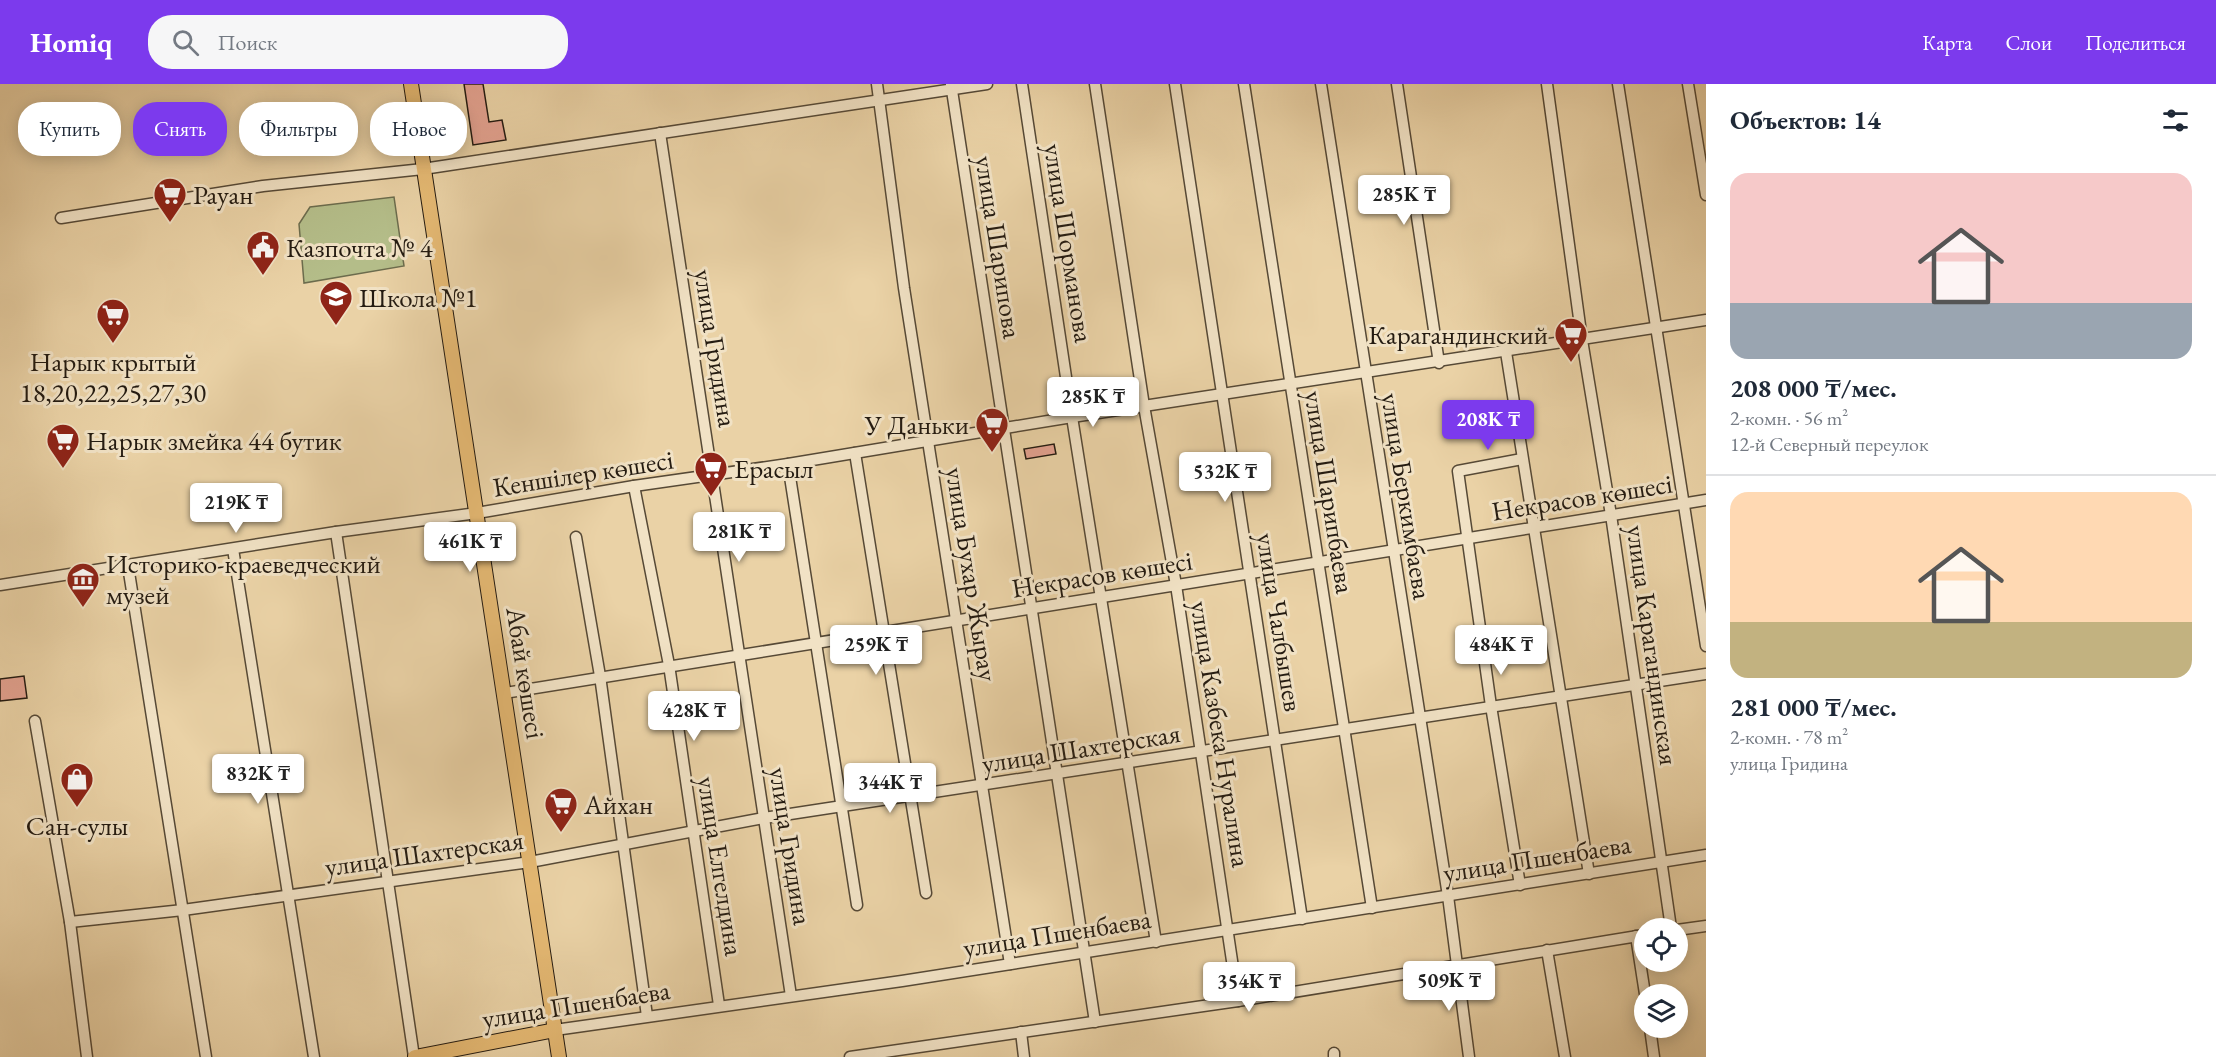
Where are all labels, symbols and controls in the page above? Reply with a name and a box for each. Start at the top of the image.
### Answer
search box [148,15,568,69]
text: Homiq [30,24,112,60]
icon: search [169,26,202,59]
text: Поиск [217,28,277,57]
text: Карта [1922,29,1972,56]
text: Слои [2005,29,2052,56]
text: Поделиться [2085,29,2186,56]
chip: Купить [18,102,121,156]
chip: Снять [133,102,227,156]
chip: Фильтры [239,102,358,156]
chip: Новое [370,102,467,156]
text: Объектов: 14 [1730,103,1881,137]
icon: filters [2159,104,2192,137]
street label: улица Шорманова [1036,141,1102,345]
street label: улица Шарипова [967,153,1031,341]
pin: 285K ₸ [1355,175,1453,226]
supermarket icon: Рауан [152,176,188,223]
place label: Рауан [193,177,253,212]
text: 285K ₸ [1372,181,1436,207]
icon: home [1907,212,2015,320]
public building icon: Казпочта № 4 [245,229,281,276]
place label: Казпочта № 4 [286,230,434,265]
street label: улица Гридина [686,267,746,430]
school or university icon: Школа №1 [318,279,354,326]
place label: Школа №1 [359,280,478,315]
supermarket icon: Нарык крытый 18,20,22,25,27,30 [95,297,131,344]
supermarket icon: Карагандинский [1553,316,1589,363]
place label: Карагандинский [1368,317,1548,352]
place label: Нарык крытый 18,20,22,25,27,30 [20,344,206,410]
text: 208 000 ₸/мес. [1730,371,1897,405]
pin: 285K ₸ [1044,377,1142,428]
text: 285K ₸ [1061,383,1125,409]
street label: улица Шарипбаева [1297,388,1363,596]
street label: улица Беркимбаева [1373,390,1441,602]
pin: 208K ₸ [1439,400,1537,451]
text: 2-комн. · 56 m² [1730,405,1848,431]
supermarket icon: У Даньки [974,406,1010,453]
text: 208K ₸ [1456,406,1520,432]
place label: У Даньки [864,407,969,442]
supermarket icon: Нарык змейка 44 бутик [45,422,81,469]
place label: Нарык змейка 44 бутик [86,423,342,458]
text: 12-й Северный переулок [1730,431,1928,457]
street label: Кеншілер көшесі [490,441,676,505]
supermarket icon: Ерасыл [693,450,729,497]
place label: Ерасыл [734,451,814,486]
pin: 532K ₸ [1176,452,1274,503]
text: 532K ₸ [1193,458,1257,484]
street label: улица Бухар Жырау [938,464,1006,684]
street label: Некрасов көшесі [1489,465,1675,529]
pin: 219K ₸ [187,483,285,534]
text: 219K ₸ [204,489,268,515]
pin: 281K ₸ [690,512,788,563]
text: 281K ₸ [707,518,771,544]
pin: 461K ₸ [421,522,519,573]
street label: улица Карагандинская [1619,523,1687,767]
text: 461K ₸ [438,528,502,554]
street label: улица Чалбышев [1249,530,1311,714]
icon: home [1907,531,2015,639]
street label: Некрасов көшесі [1009,542,1195,606]
place label: Историко-краеведческий музей [106,546,381,612]
museum icon: Историко-краеведческий музей [65,561,101,608]
street label: улица Казбека Нуралина [1183,598,1259,870]
street label: Абай көшесі [498,604,554,742]
pin: 259K ₸ [827,625,925,676]
pin: 484K ₸ [1452,625,1550,676]
text: 259K ₸ [844,631,908,657]
text: 484K ₸ [1469,631,1533,657]
text: 281 000 ₸/мес. [1730,690,1897,724]
pin: 428K ₸ [645,691,743,742]
text: 428K ₸ [662,697,726,723]
street label: улица Шахтерская [979,715,1183,781]
text: 2-комн. · 78 m² [1730,724,1848,750]
text: улица Гридина [1730,750,1848,776]
pin: 832K ₸ [209,754,307,805]
text: 832K ₸ [226,760,290,786]
shop icon: Сан-сулы [59,761,95,808]
pin: 344K ₸ [841,763,939,814]
street label: улица Гридина [761,765,821,928]
text: 344K ₸ [858,769,922,795]
street label: улица Елгелдина [690,774,752,958]
supermarket icon: Айхан [543,786,579,833]
place label: Айхан [583,787,653,822]
place label: Сан-сулы [26,808,128,843]
street label: улица Шахтерская [322,822,526,884]
street label: улица Пшенбаева [1441,826,1634,890]
street label: улица Пшенбаева [961,901,1154,965]
map controls [1634,918,1688,1038]
button: locate [1634,918,1688,972]
pin: 509K ₸ [1400,961,1498,1012]
pin: 354K ₸ [1200,962,1298,1013]
text: 509K ₸ [1417,967,1481,993]
text: 354K ₸ [1217,968,1281,994]
street label: улица Пшенбаева [480,972,673,1036]
button: layers [1634,984,1688,1038]

